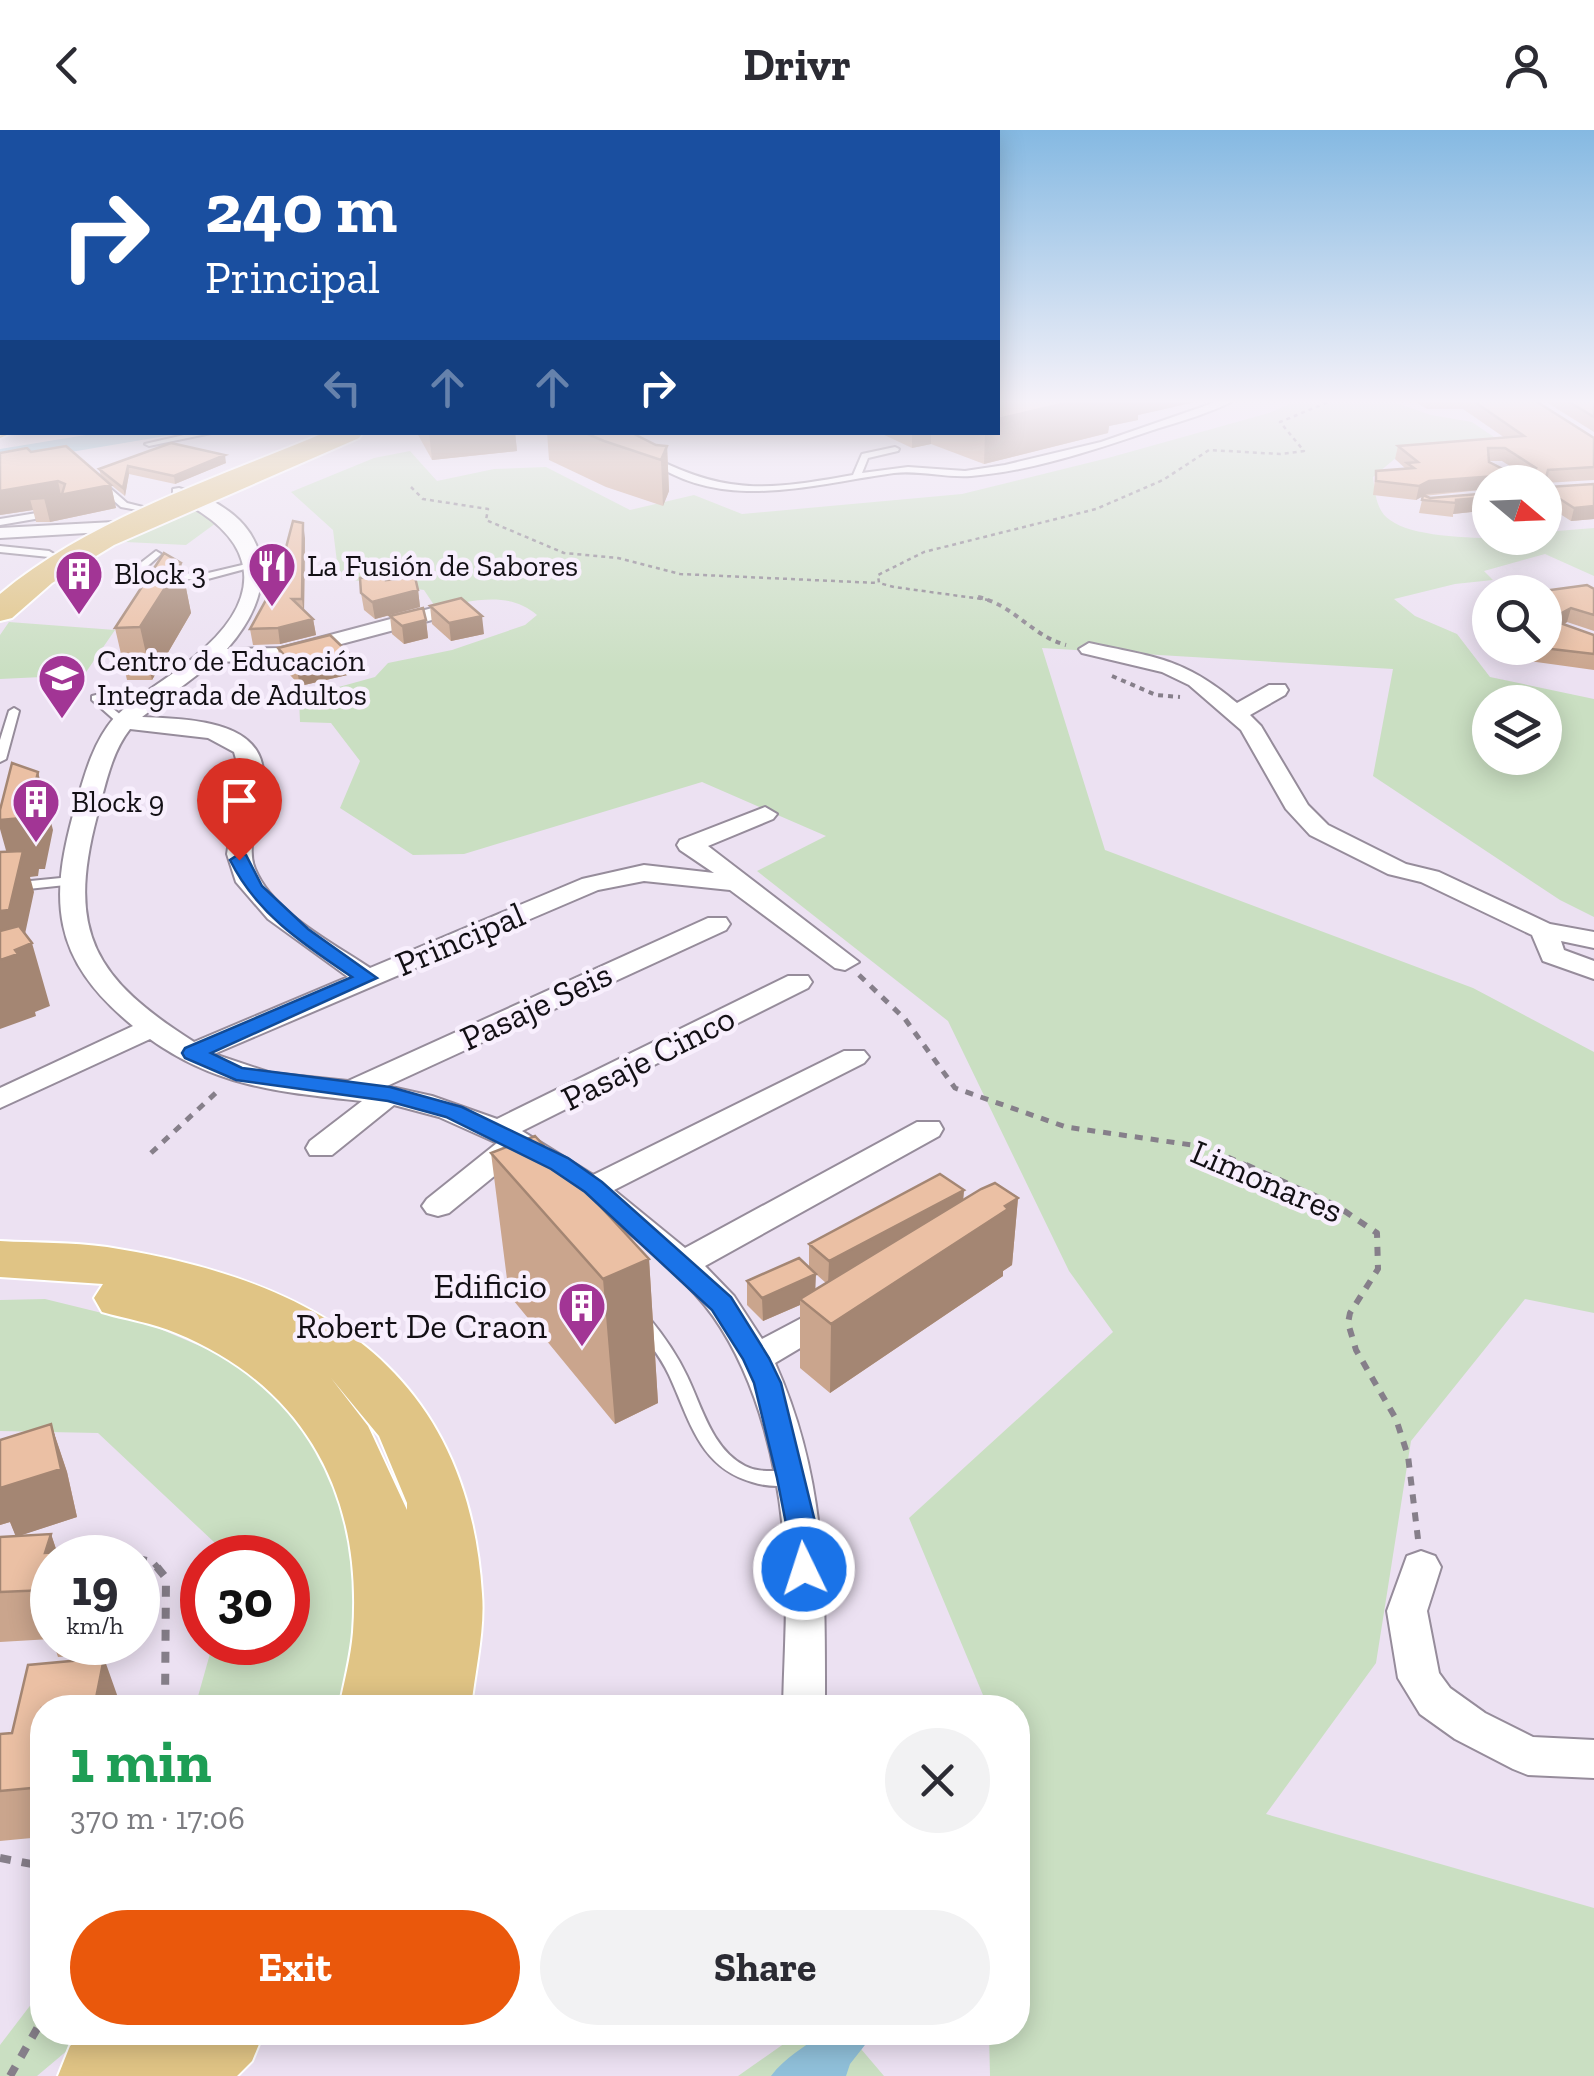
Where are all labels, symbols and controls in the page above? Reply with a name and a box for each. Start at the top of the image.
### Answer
icon: back [40,38,95,93]
text: Drivr [743,38,851,92]
icon: person [1499,38,1554,93]
text: 240 m [205,166,397,250]
icon: right [40,170,170,300]
text: Principal [205,251,380,305]
icon: left [315,360,370,415]
icon: ahead [420,360,475,415]
icon: ahead [525,360,580,415]
icon: right [630,360,685,415]
north arrow [1472,465,1562,555]
map controls [1472,465,1562,775]
restaurant icon: La Fusión de Sabores [246,540,298,608]
building icon: Block 3 [53,548,105,616]
place label: La Fusión de Sabores [307,548,578,584]
place label: Block 3 [114,556,206,592]
button: search [1472,575,1562,665]
place label: Centro de Educación Integrada de Adultos [97,643,367,713]
school or university icon: Centro de Educación Integrada de Adultos [36,652,88,720]
button: layers [1472,685,1562,775]
pin [197,758,282,861]
icon: arrive [212,773,267,828]
building icon: Block 9 [10,776,62,844]
place label: Block 9 [71,784,165,820]
street label: Principal [389,893,531,985]
street label: Pasaje Seis [453,953,619,1059]
street label: Pasaje Cinco [554,996,742,1120]
street label: Limonares [1185,1130,1349,1232]
place label: Edificio Robert De Craon [296,1265,547,1347]
building icon: Edificio Robert De Craon [556,1280,608,1348]
position arrow [752,1517,856,1621]
speed limit sign: 30 [180,1535,310,1665]
text: 19 [72,1558,118,1618]
text: km/h [66,1610,124,1640]
text: 1 min [70,1725,212,1797]
button: close [885,1728,990,1833]
text: 370 m · 17:06 [70,1799,245,1837]
button: Exit [70,1910,520,2025]
button: Share [540,1910,990,2025]

